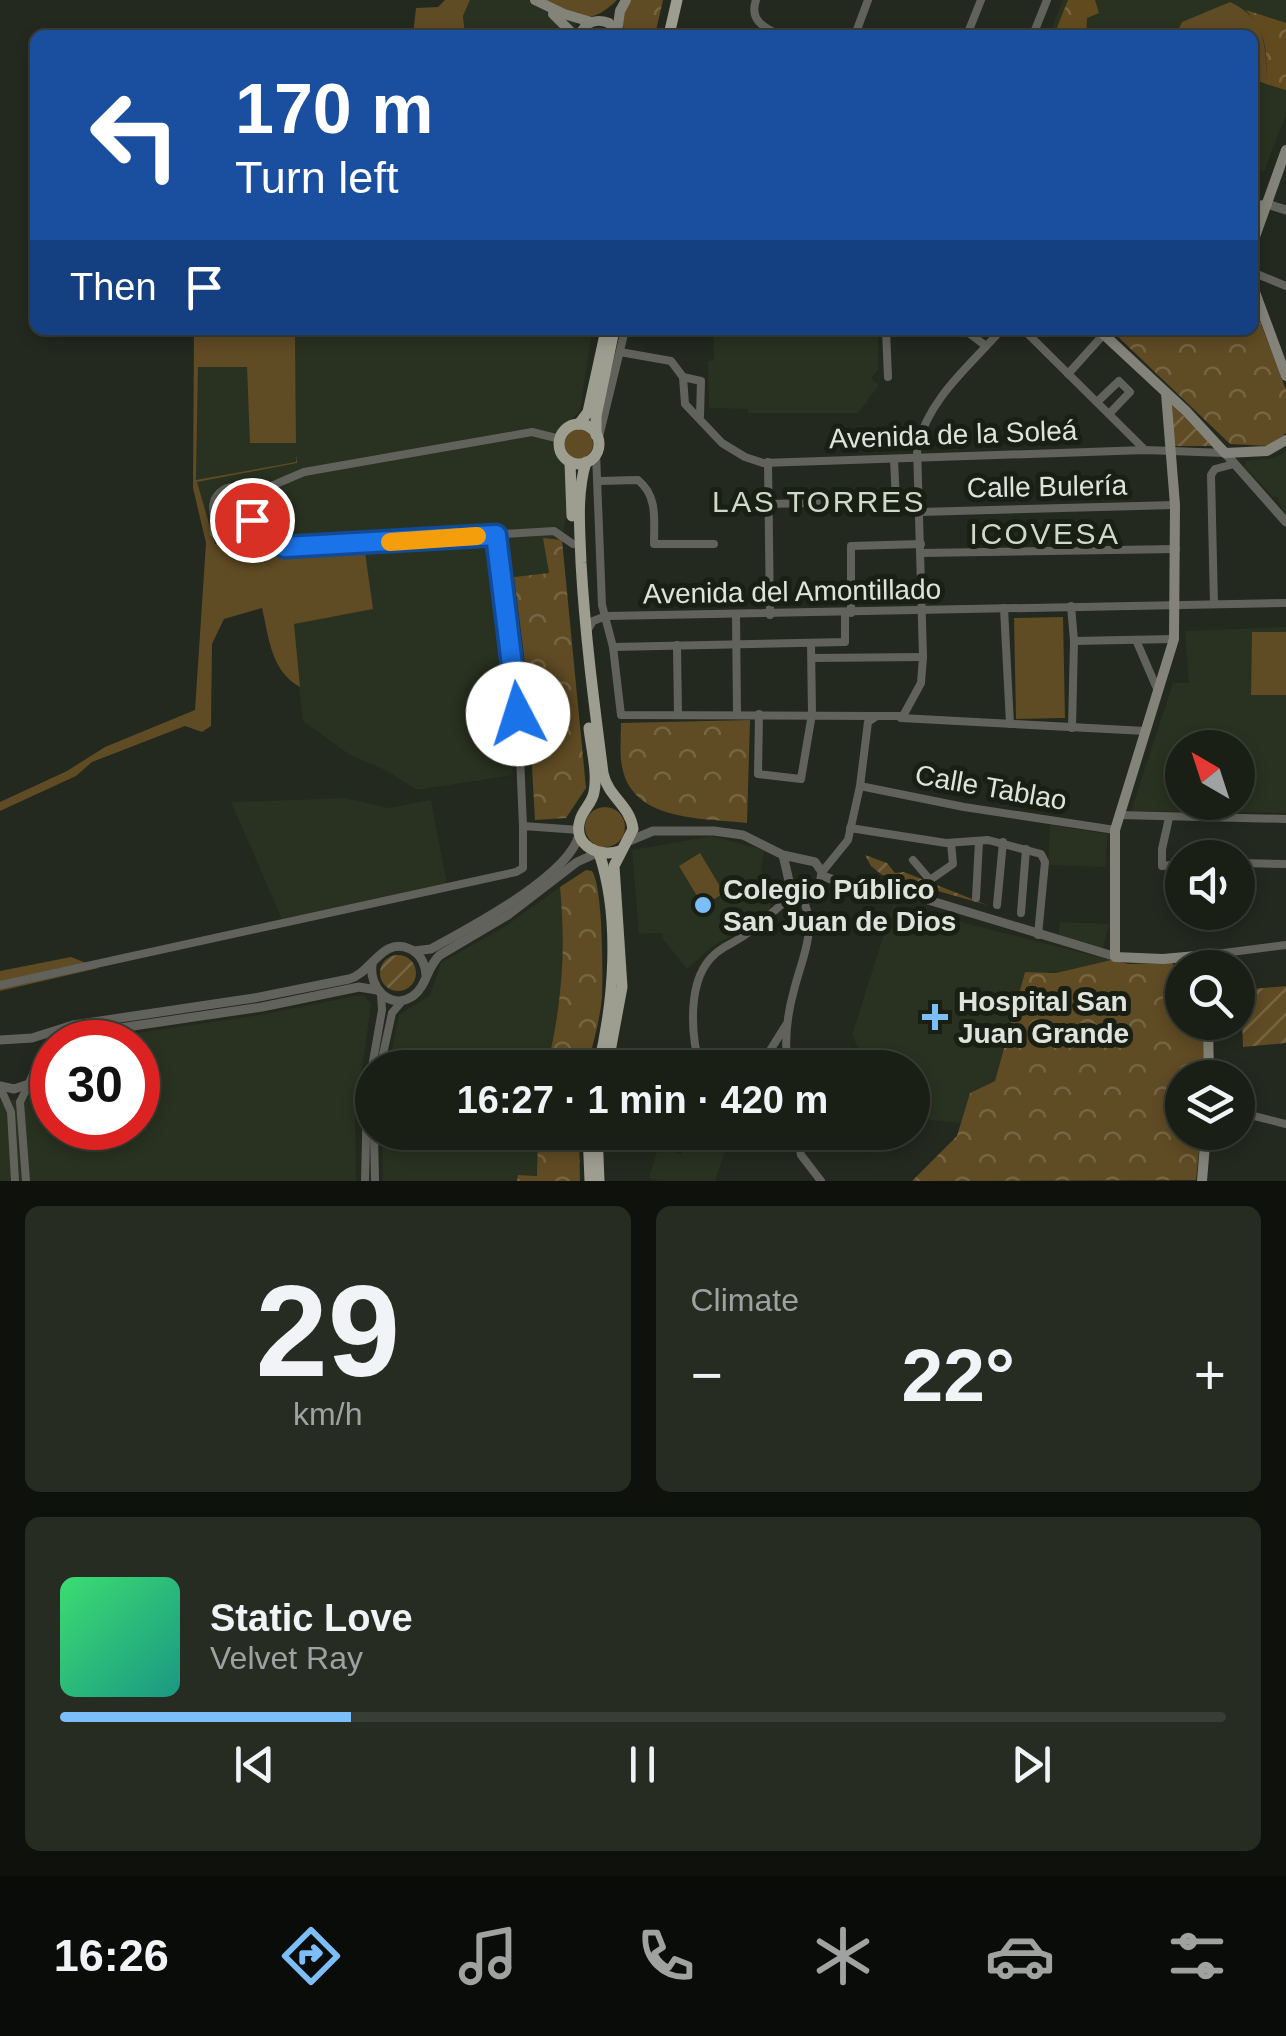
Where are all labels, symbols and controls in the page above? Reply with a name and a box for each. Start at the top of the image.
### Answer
icon: left [70,70,200,200]
text: 170 m [235,70,433,148]
text: Turn left [235,152,398,203]
icon: arrive [177,260,232,315]
text: Then [70,266,157,308]
street label: Avenida de la Soleá [828,415,1078,454]
street label: Calle Bulería [967,470,1128,503]
pin [210,478,295,563]
district label: LAS TORRES [712,485,926,518]
icon: arrive [225,493,280,548]
district label: ICOVESA [970,517,1120,550]
street label: Avenida del Amontillado [643,573,941,610]
position arrow [466,662,570,766]
north arrow [1165,730,1255,820]
map controls [1165,730,1255,1150]
street label: Calle Tablao [913,759,1069,816]
button: sound [1165,840,1255,930]
place label: Colegio Público San Juan de Dios [723,874,956,937]
marker: Colegio Público San Juan de Dios [692,894,714,916]
button: search [1165,950,1255,1040]
place label: Hospital San Juan Grande [958,986,1129,1049]
marker: Hospital San Juan Grande [922,1004,948,1030]
speed limit sign: 30 [30,1020,160,1150]
button: layers [1165,1060,1255,1150]
text: 16:27 · 1 min · 420 m [457,1079,828,1121]
text: 29 [255,1258,400,1404]
text: Climate [691,1282,799,1318]
text: 22° [902,1333,1015,1417]
text: − [691,1344,723,1406]
text: + [1194,1344,1226,1406]
text: km/h [293,1396,362,1432]
text: Static Love [210,1597,413,1639]
text: Velvet Ray [210,1640,363,1676]
icon: previous [227,1737,282,1792]
icon: pause [615,1737,670,1792]
icon: next [1004,1737,1059,1792]
icon: directions [276,1921,346,1991]
icon: music [453,1921,523,1991]
icon: phone [631,1921,701,1991]
icon: climate [808,1921,878,1991]
icon: car [985,1921,1055,1991]
icon: filters [1162,1921,1232,1991]
text: 16:26 [54,1930,169,1981]

